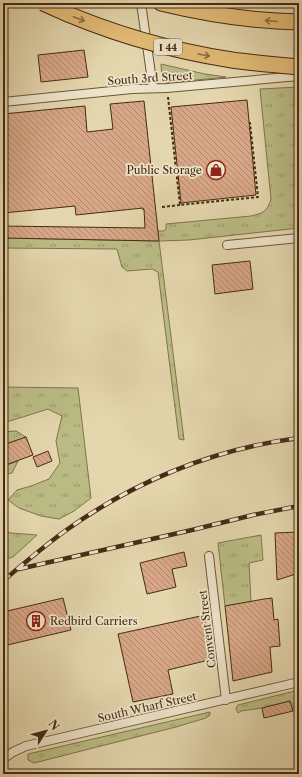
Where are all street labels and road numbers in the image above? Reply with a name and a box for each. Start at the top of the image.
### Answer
road number: I 44 [154,39,182,55]
street label: South 3rd Street [107,68,193,88]
street label: Convent Street [195,589,219,669]
street label: South Wharf Street [96,689,198,725]

